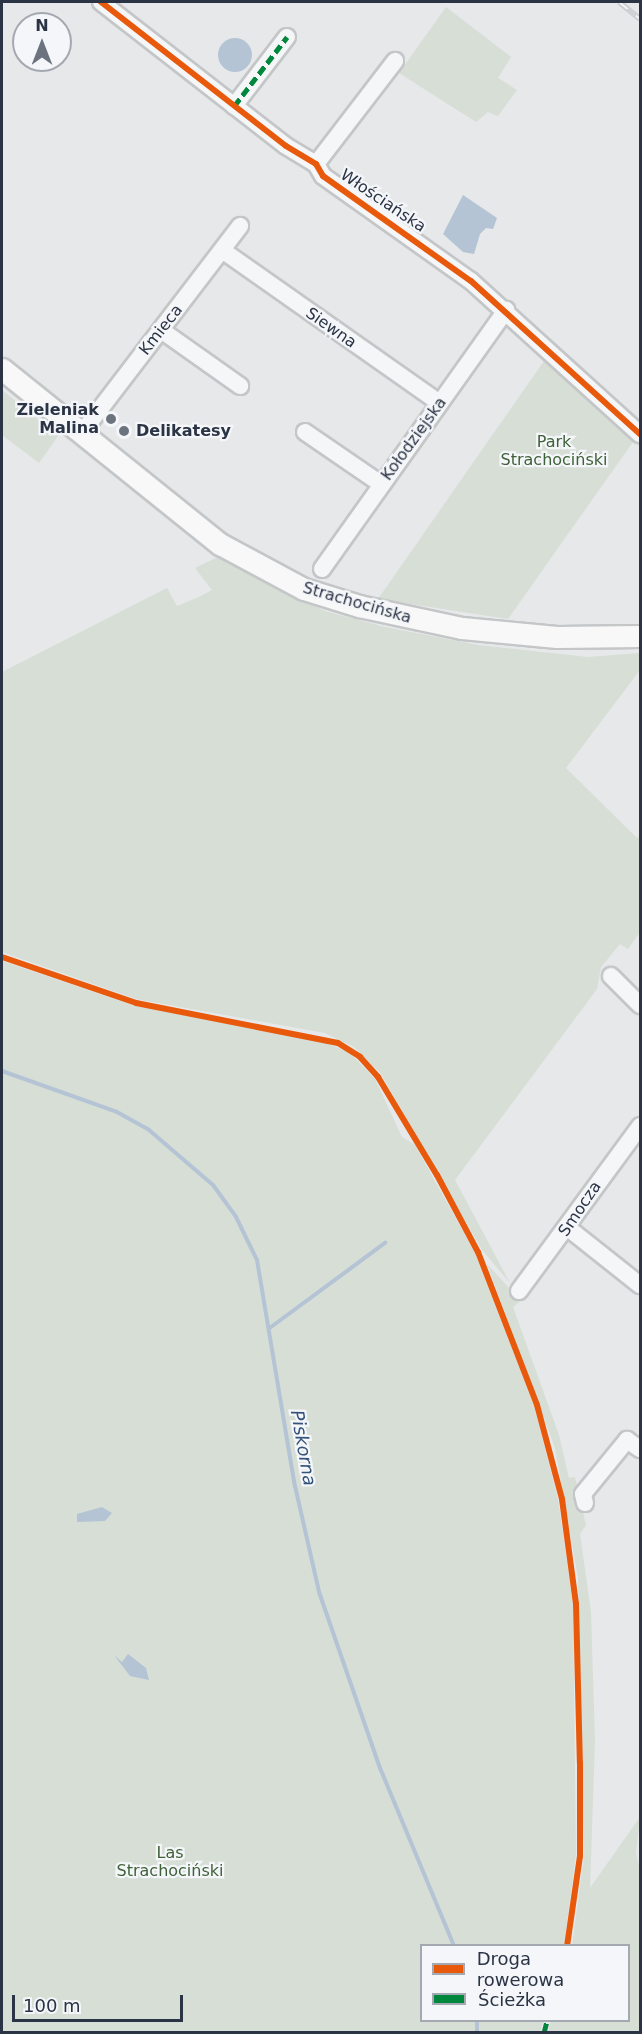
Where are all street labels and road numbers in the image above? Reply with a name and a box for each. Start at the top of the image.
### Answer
street label: Włościańska [337,165,429,237]
street label: Kmieca [135,301,187,359]
street label: Siewna [302,304,360,352]
street label: Kołodziejska [377,394,451,484]
street label: Strachocińska [301,578,413,628]
street label: Smocza [555,1178,605,1240]

